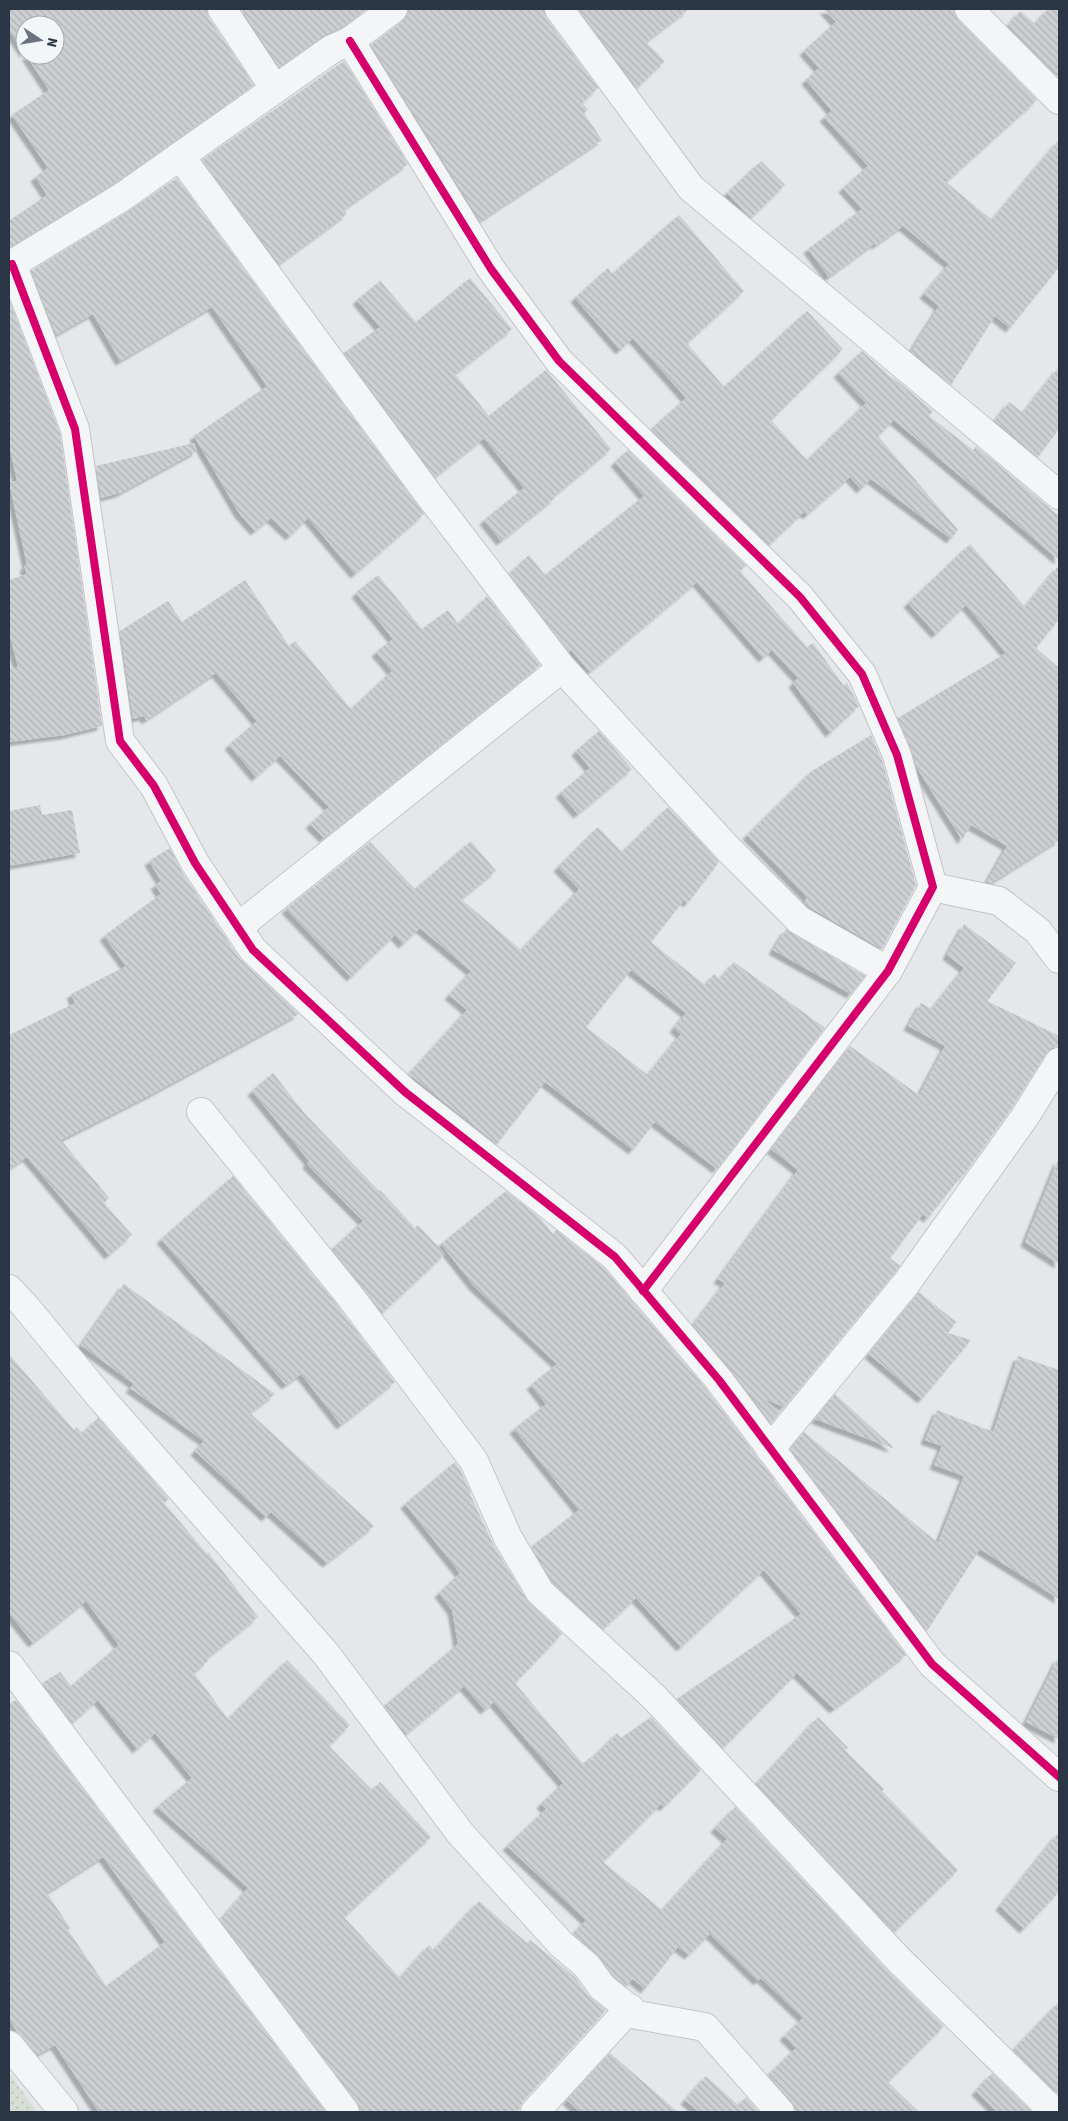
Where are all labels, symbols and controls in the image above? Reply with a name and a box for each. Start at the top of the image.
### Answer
north arrow [15,15,65,65]
text: N [41,36,62,49]

